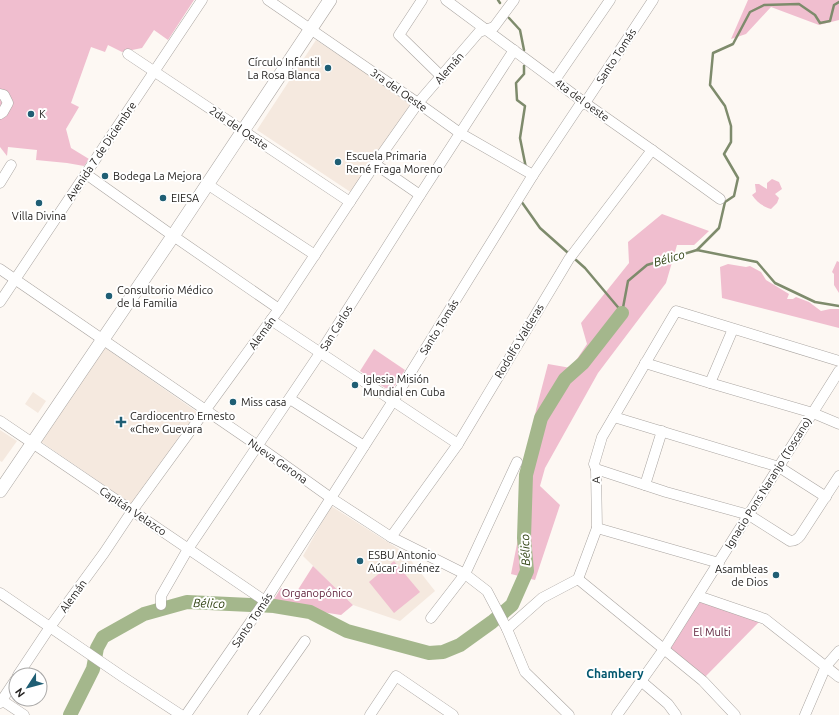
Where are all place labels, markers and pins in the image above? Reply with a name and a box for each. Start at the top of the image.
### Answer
place label: Círculo Infantil La Rosa Blanca [247,56,320,81]
marker: Círculo Infantil La Rosa Blanca [323,63,333,73]
place label: K [39,108,46,120]
marker: K [26,109,36,119]
place label: Escuela Primaria René Fraga Moreno [346,150,443,175]
marker: Escuela Primaria René Fraga Moreno [333,157,343,167]
place label: Bodega La Mejora [113,170,202,182]
marker: Bodega La Mejora [100,171,110,181]
place label: EIESA [171,192,200,204]
marker: EIESA [158,193,168,203]
marker: Villa Divina [34,198,44,208]
place label: Villa Divina [12,210,66,222]
place label: Consultorio Médico de la Familia [117,284,213,309]
marker: Consultorio Médico de la Familia [104,291,114,301]
place label: Iglesia Misión Mundial en Cuba [363,373,445,398]
marker: Iglesia Misión Mundial en Cuba [350,380,360,390]
place label: Miss casa [241,396,286,408]
marker: Miss casa [228,397,238,407]
place label: Cardiocentro Ernesto «Che» Guevara [130,410,235,435]
marker: Cardiocentro Ernesto «Che» Guevara [115,416,127,428]
place label: ESBU Antonio Aúcar Jiménez [368,549,440,574]
marker: ESBU Antonio Aúcar Jiménez [355,556,365,566]
place label: Asambleas de Dios [715,563,768,588]
marker: Asambleas de Dios [771,570,781,580]

